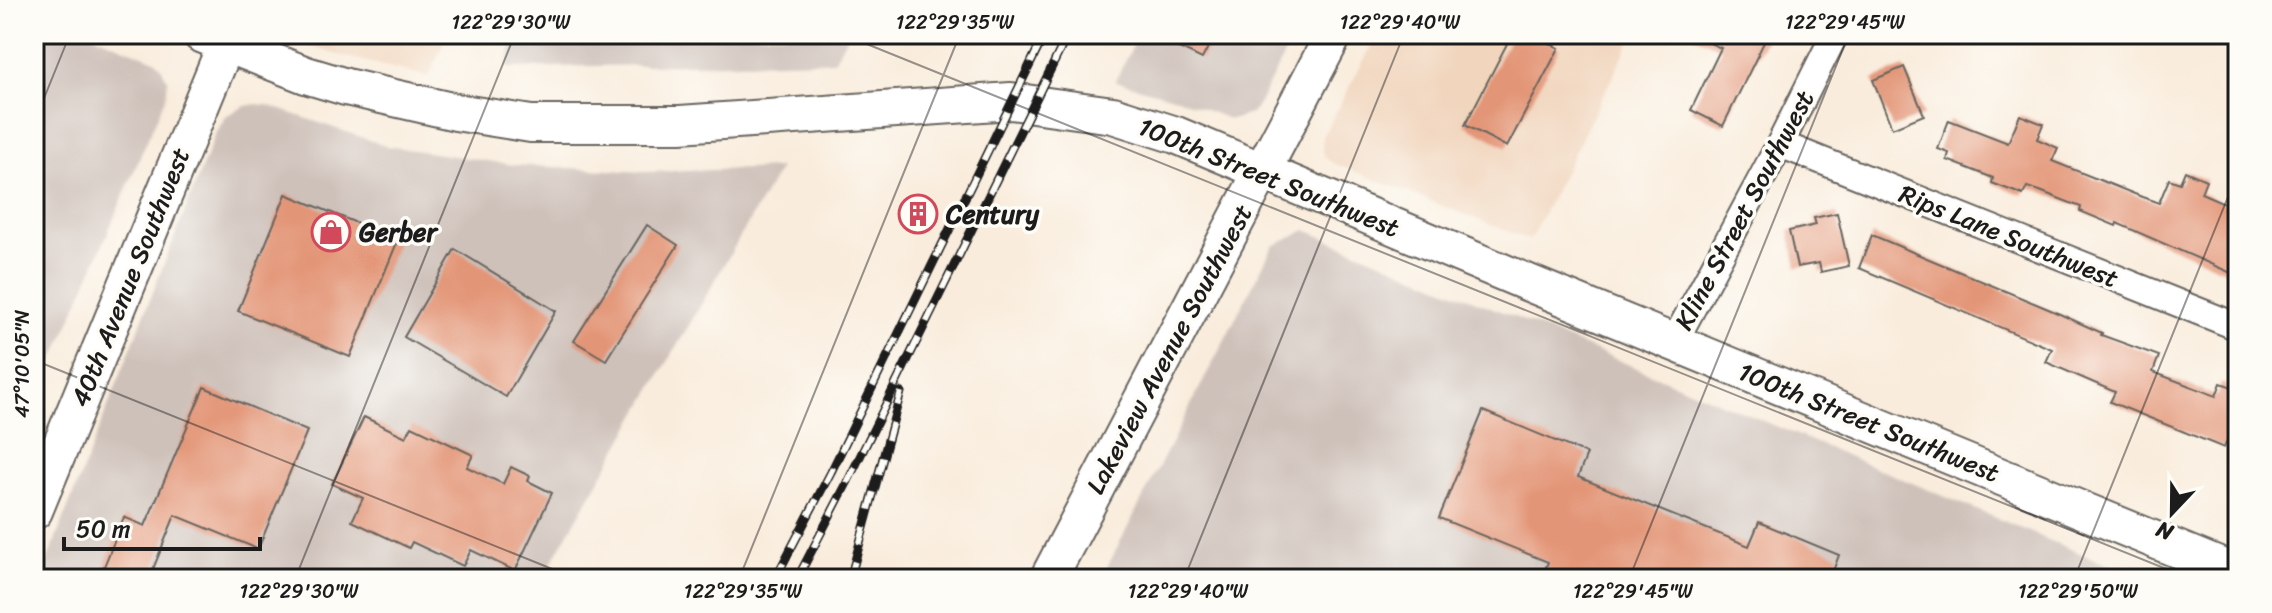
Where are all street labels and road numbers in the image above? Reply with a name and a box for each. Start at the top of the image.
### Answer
street label: Kline Street Southwest [1661,81,1827,339]
street label: 100th Street Southwest [1131,103,1407,251]
street label: 40th Avenue Southwest [57,140,203,414]
street label: Rips Lane Southwest [1892,171,2126,301]
street label: Lakeview Avenue Southwest [1073,195,1265,503]
street label: 100th Street Southwest [1731,348,2007,496]

